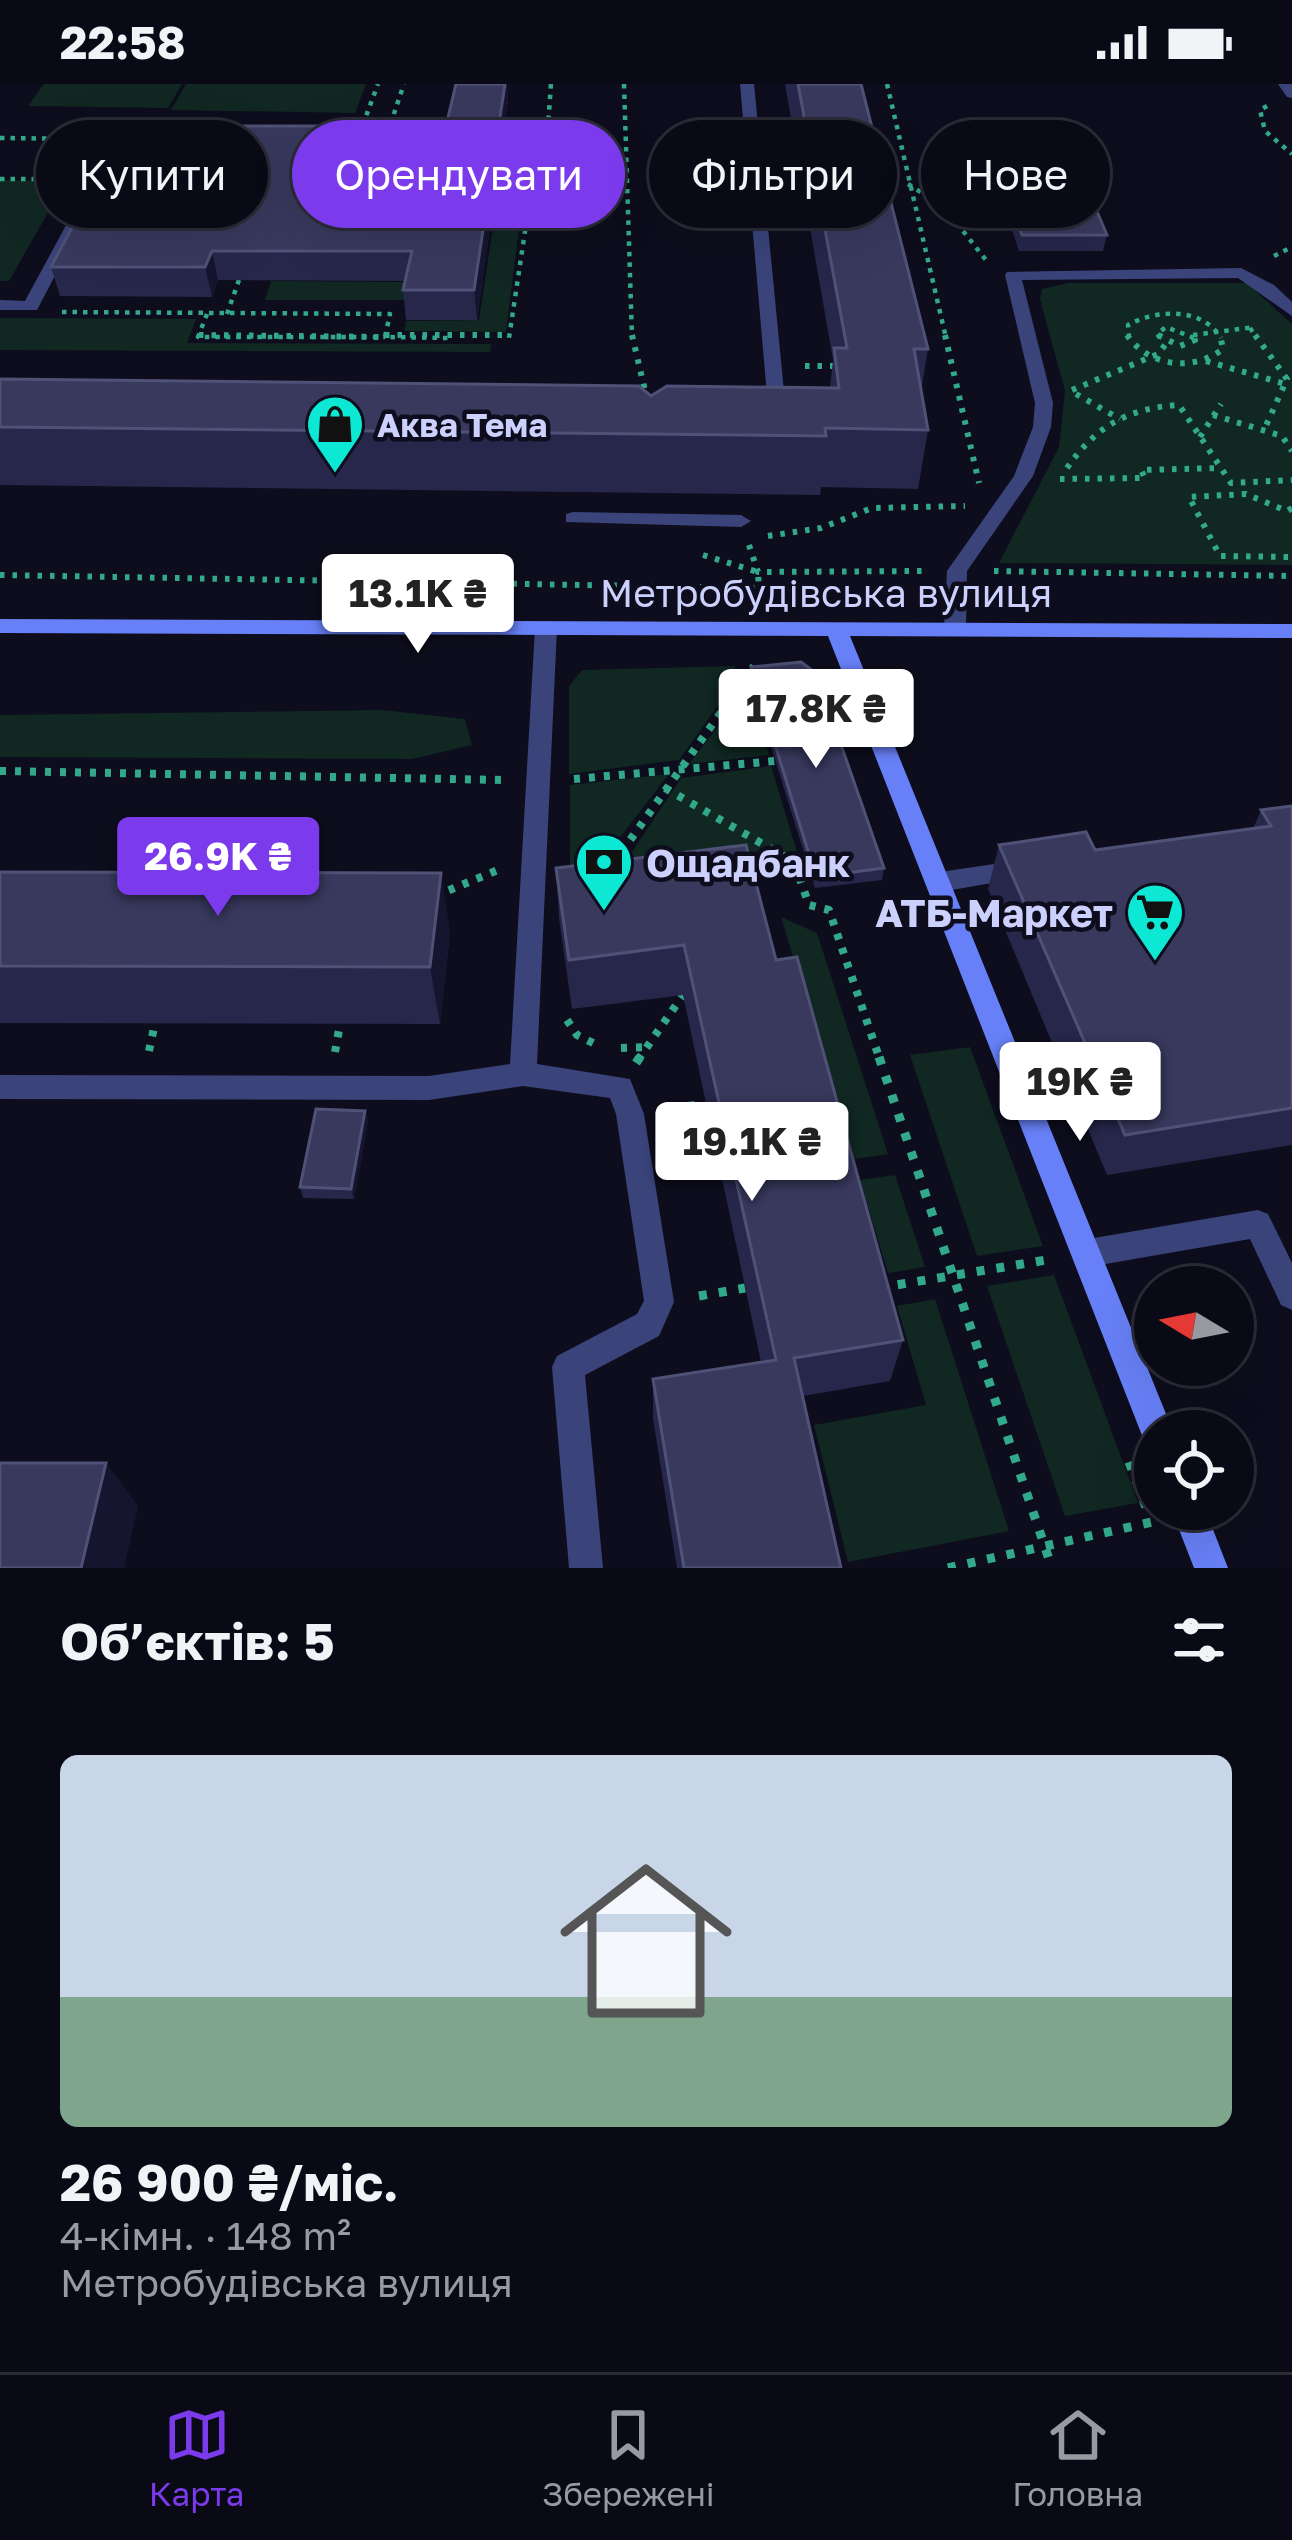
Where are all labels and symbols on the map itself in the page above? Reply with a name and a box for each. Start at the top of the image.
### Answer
shop icon: Аква Тема [304,393,366,475]
place label: Аква Тема [377,405,547,444]
pin: 13.1K ₴ [307,554,529,656]
street label: Метробудівська вулиця [600,569,1052,616]
pin: 17.8K ₴ [705,669,927,771]
pin: 26.9K ₴ [107,817,329,919]
bank icon: Ощадбанк [573,831,635,913]
place label: Ощадбанк [646,839,851,886]
supermarket icon: АТБ-Маркет [1124,881,1186,963]
place label: АТБ-Маркет [875,889,1113,936]
pin: 19K ₴ [996,1042,1164,1144]
pin: 19.1K ₴ [641,1102,863,1204]
north arrow [1134,1266,1254,1386]

